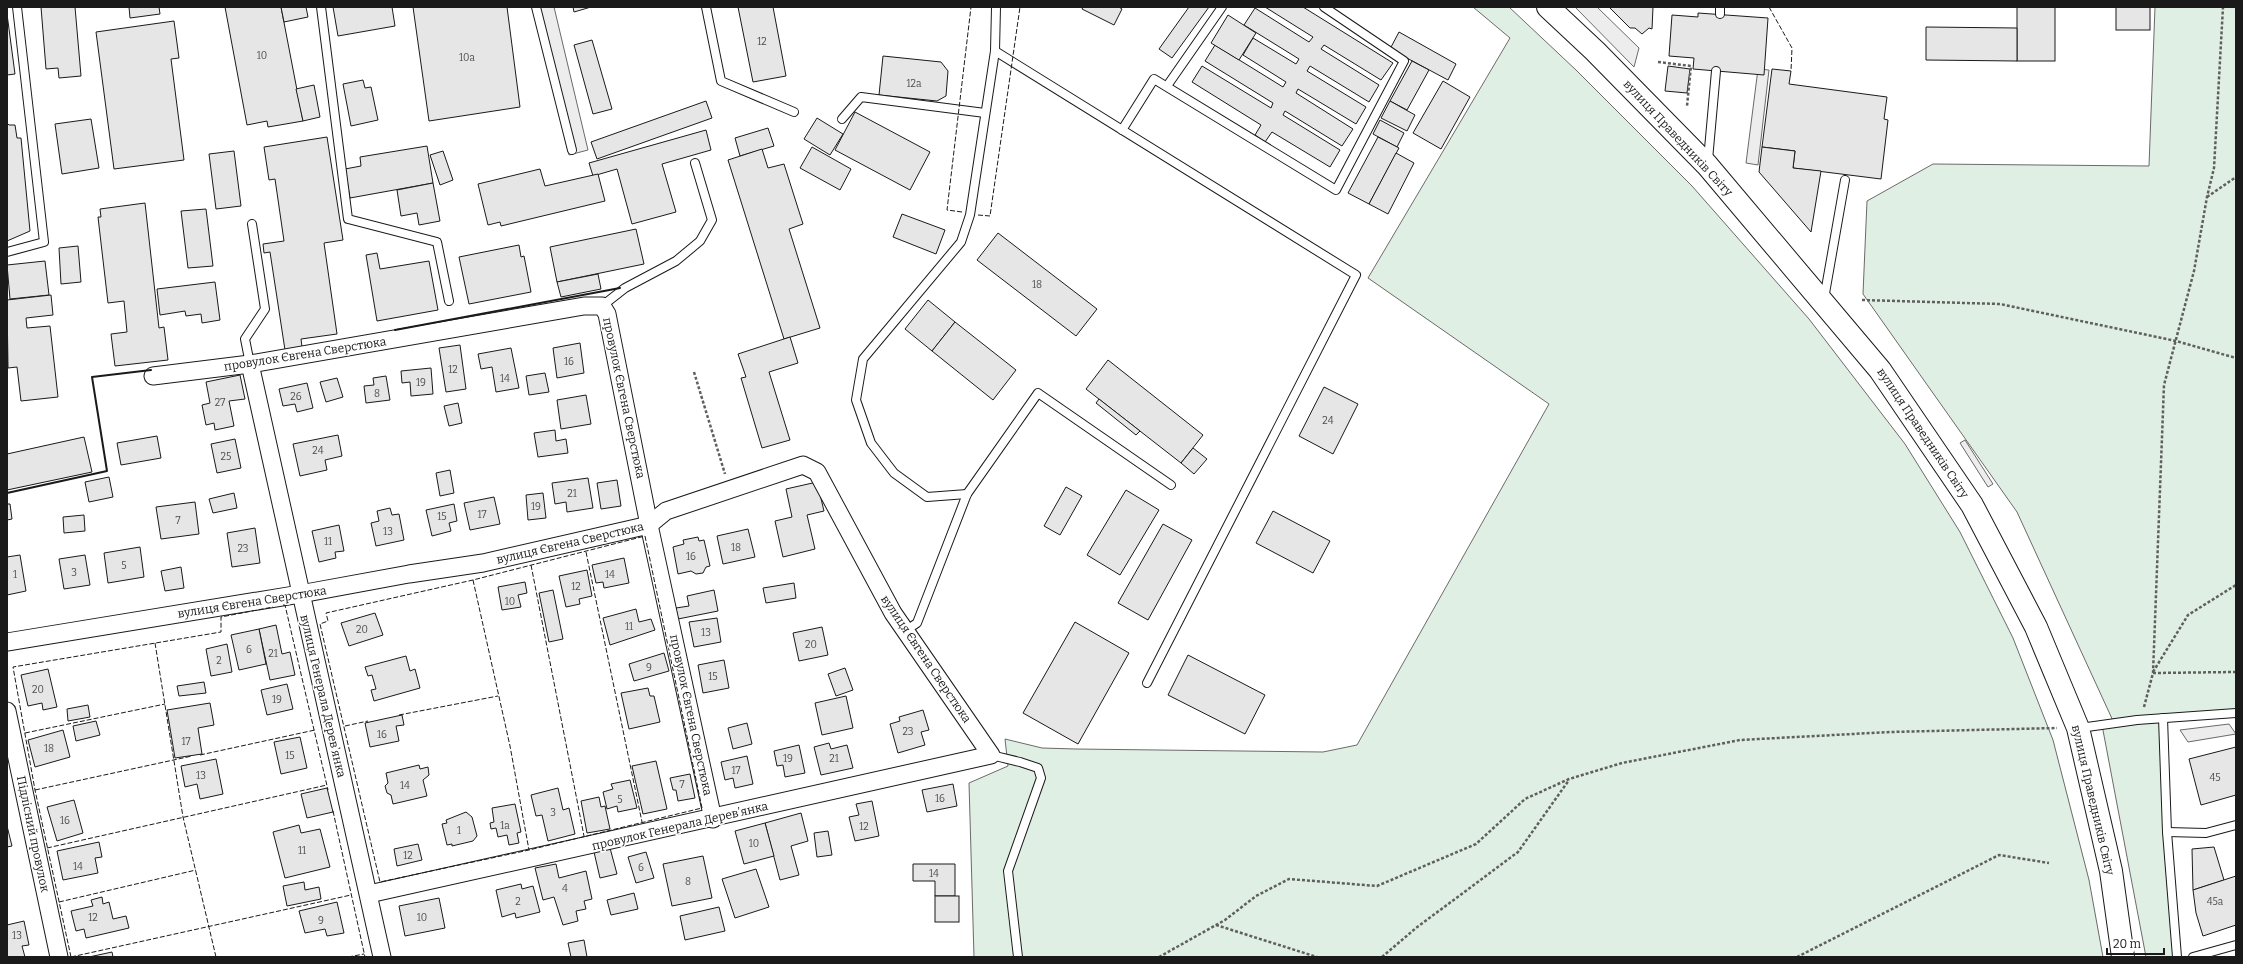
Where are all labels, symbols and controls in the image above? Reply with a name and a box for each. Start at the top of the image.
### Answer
house number: 12 [757,36,767,48]
house number: 10 [257,50,267,62]
house number: 10а [459,52,475,64]
street label: вулиця Праведників Світу [1620,77,1736,199]
house number: 12а [907,78,922,90]
house number: 18 [1032,279,1042,291]
street label: провулок Євгена Сверстюка [600,316,648,480]
street label: провулок Євгена Сверстюка [223,334,388,374]
house number: 16 [564,356,574,368]
house number: 12 [448,364,458,376]
street label: вулиця Праведників Світу [1874,365,1972,501]
house number: 14 [500,373,510,385]
house number: 19 [416,377,426,389]
house number: 8 [374,388,380,400]
house number: 26 [290,391,302,403]
house number: 27 [215,397,225,409]
house number: 24 [1322,415,1334,427]
house number: 24 [312,445,324,457]
house number: 25 [221,451,231,463]
house number: 21 [567,488,577,500]
house number: 19 [531,501,541,513]
house number: 17 [478,509,486,521]
house number: 15 [437,511,447,523]
house number: 7 [175,515,181,527]
street label: вулиця Євгена Сверстюка [495,519,645,567]
house number: 13 [383,526,393,538]
house number: 11 [324,536,332,548]
house number: 18 [731,542,741,554]
house number: 23 [237,543,249,555]
house number: 16 [686,551,696,563]
house number: 5 [121,560,127,572]
house number: 3 [71,567,77,579]
house number: 1 [13,569,17,581]
house number: 14 [605,569,615,581]
house number: 12 [571,581,581,593]
street label: вулиця Євгена Сверстюка [176,583,328,621]
street label: вулиця Євгена Сверстюка [878,593,974,726]
house number: 10 [505,596,515,608]
street label: вулиця Генерала Деревʼянка [297,613,349,779]
house number: 11 [625,621,633,633]
house number: 20 [356,624,368,636]
house number: 13 [701,627,711,639]
street label: провулок Євгена Сверстюка [667,633,715,797]
house number: 20 [805,639,817,651]
house number: 6 [246,644,252,656]
house number: 21 [268,648,278,660]
house number: 2 [216,655,222,667]
house number: 9 [646,662,652,674]
house number: 15 [708,671,718,683]
house number: 20 [32,684,44,696]
house number: 19 [272,694,282,706]
street label: вулиця Праведників Світу [2069,724,2117,877]
house number: 23 [902,726,914,738]
house number: 16 [377,729,387,741]
house number: 17 [182,736,190,748]
house number: 18 [44,743,54,755]
house number: 15 [285,750,295,762]
house number: 19 [783,753,793,765]
house number: 21 [829,753,839,765]
house number: 17 [732,765,740,777]
house number: 13 [196,770,206,782]
house number: 45 [2209,772,2221,784]
street label: Підлісний провулок [14,775,52,893]
house number: 7 [679,779,685,791]
house number: 14 [400,780,410,792]
house number: 16 [935,793,945,805]
house number: 5 [617,794,623,806]
street label: провулок Генерала Деревʼянка [591,799,770,853]
house number: 3 [550,807,556,819]
house number: 16 [60,815,70,827]
house number: 1а [500,820,510,832]
house number: 12 [859,821,869,833]
house number: 1 [457,825,461,837]
house number: 10 [749,838,759,850]
house number: 11 [298,845,306,857]
house number: 12 [403,850,413,862]
house number: 14 [73,861,83,873]
house number: 6 [638,862,644,874]
house number: 14 [929,868,939,880]
house number: 8 [685,876,691,888]
house number: 4 [562,883,568,895]
house number: 2 [515,896,521,908]
house number: 45а [2207,896,2224,908]
house number: 12 [88,912,98,924]
house number: 10 [417,912,427,924]
house number: 9 [318,915,324,927]
house number: 13 [12,930,22,942]
scale bar [2107,930,2164,956]
text: 20 m [2113,937,2142,951]

